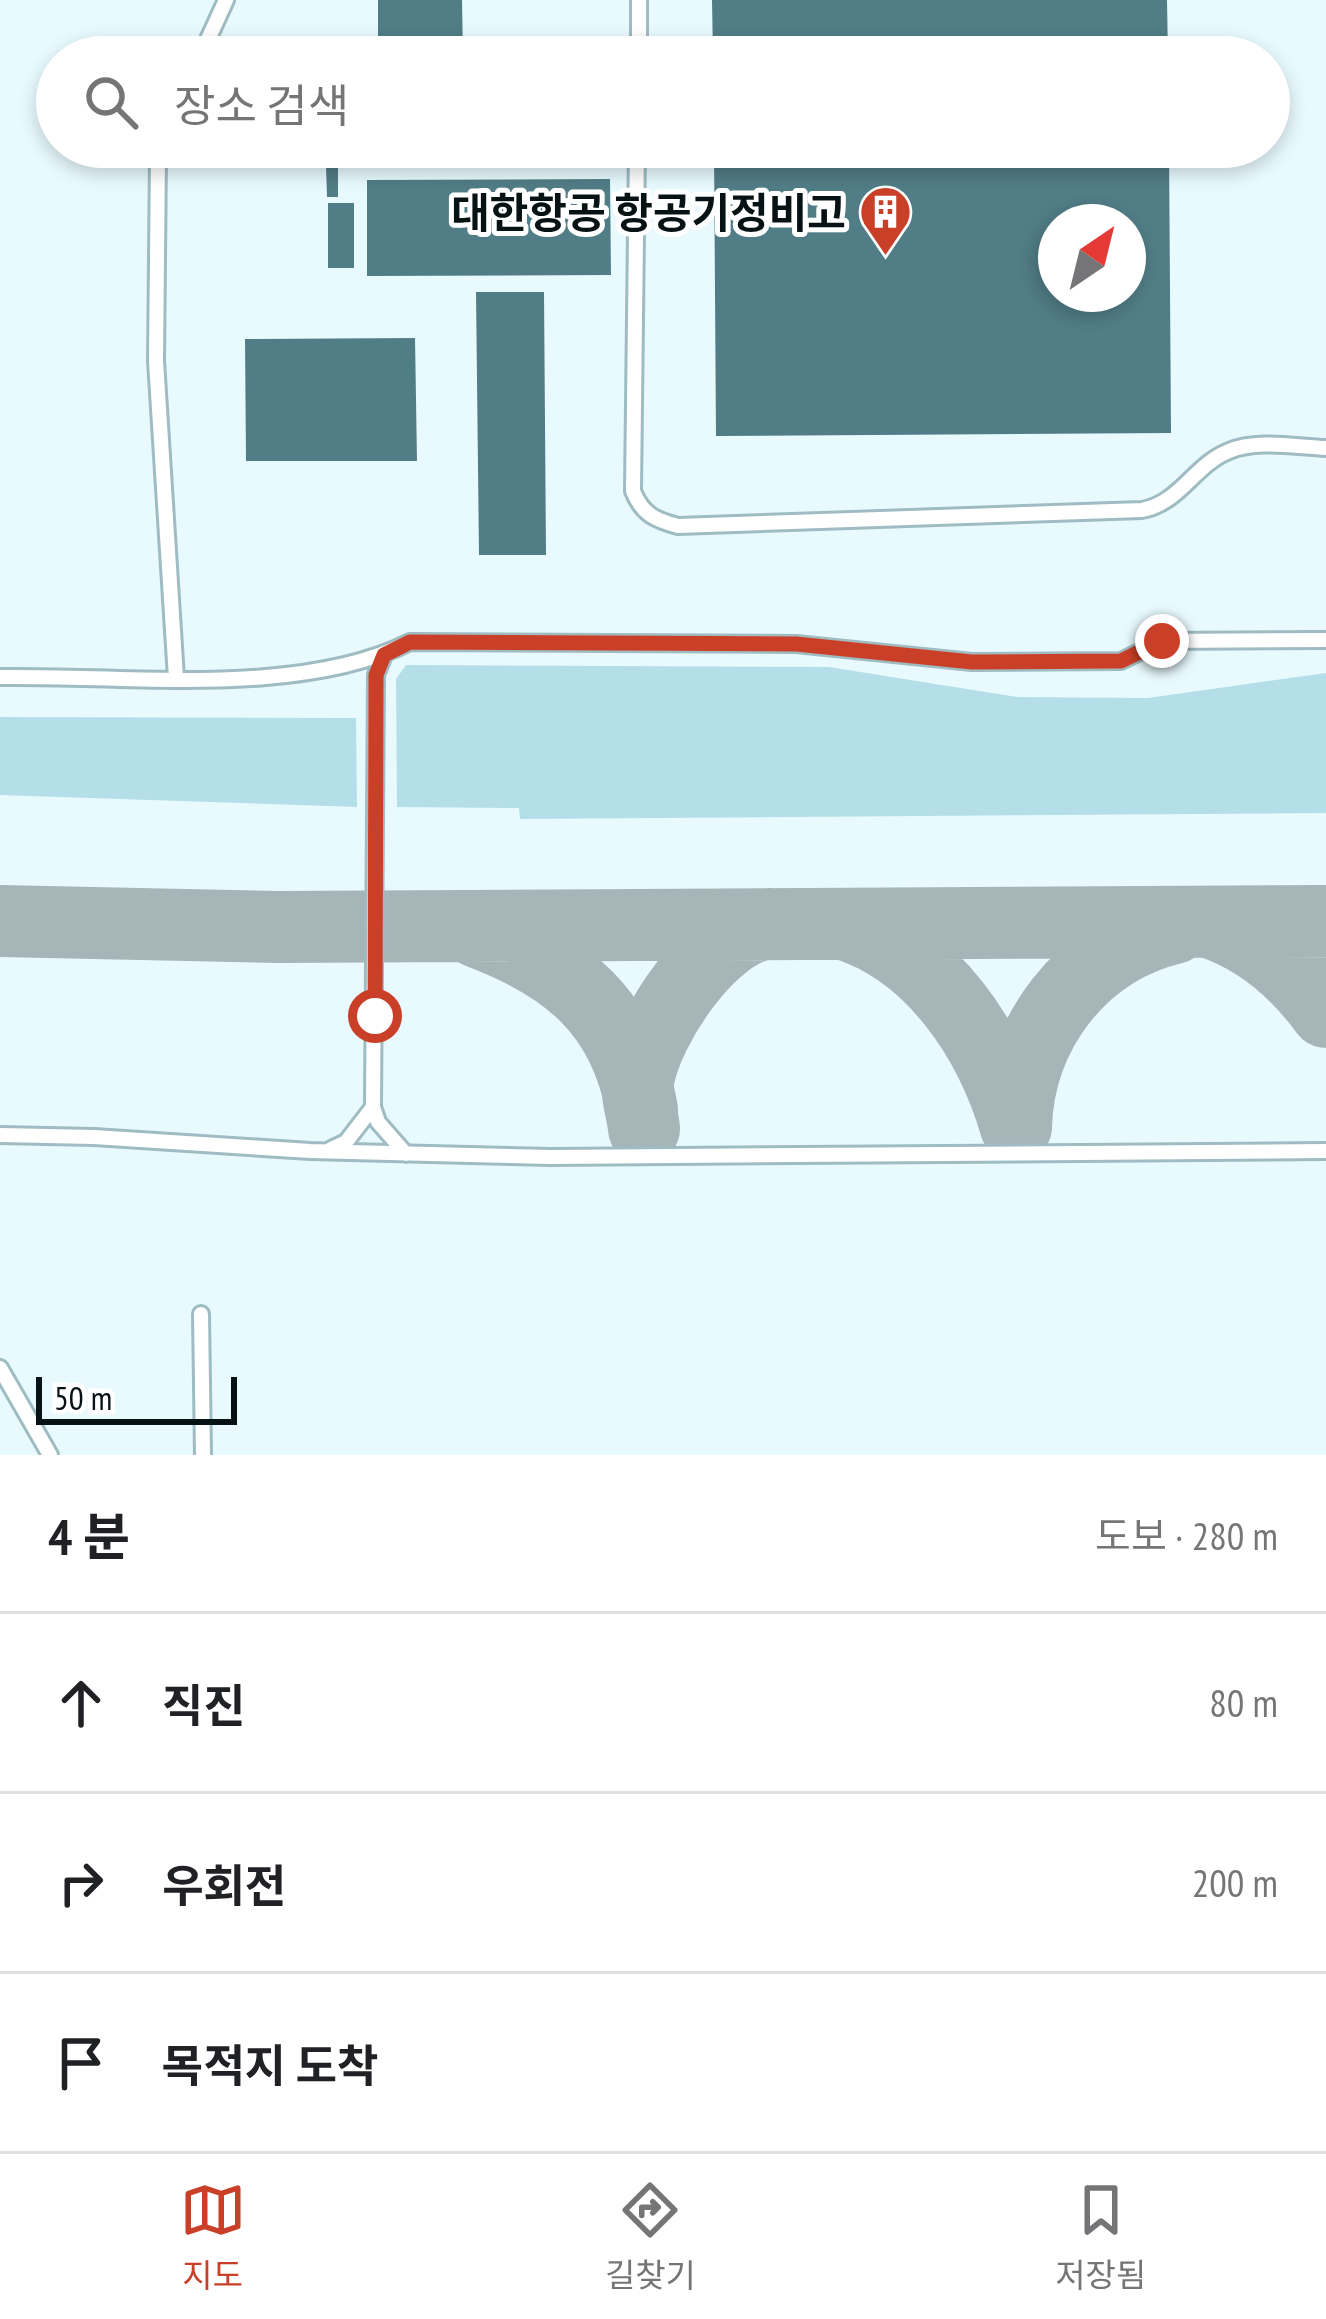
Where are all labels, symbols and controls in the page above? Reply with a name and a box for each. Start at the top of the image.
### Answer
search box [36,36,1290,168]
icon: search [78,69,144,135]
text: 장소 검색 [174,76,349,134]
building icon: 대한항공 항공기정비고 [857,184,913,258]
place label: 대한항공 항공기정비고 [451,185,846,240]
north arrow [1038,204,1146,312]
route end [1135,614,1189,668]
route start [348,989,402,1043]
scale bar [36,1371,237,1424]
text: 50 m [54,1376,112,1419]
text: 4 분 [48,1503,130,1569]
text: 도보 · 280 m [1095,1510,1278,1561]
icon: ahead [48,1670,114,1736]
text: 직진 [162,1676,245,1734]
text: 80 m [1209,1677,1278,1728]
icon: right [48,1850,114,1916]
text: 우회전 [162,1856,286,1914]
text: 200 m [1192,1857,1278,1908]
icon: arrive [48,2030,114,2096]
text: 목적지 도착 [162,2036,378,2094]
tab: 지도 [180,2177,246,2297]
tab: 길찾기 [605,2177,696,2297]
tab: 저장됨 [1055,2177,1146,2297]

